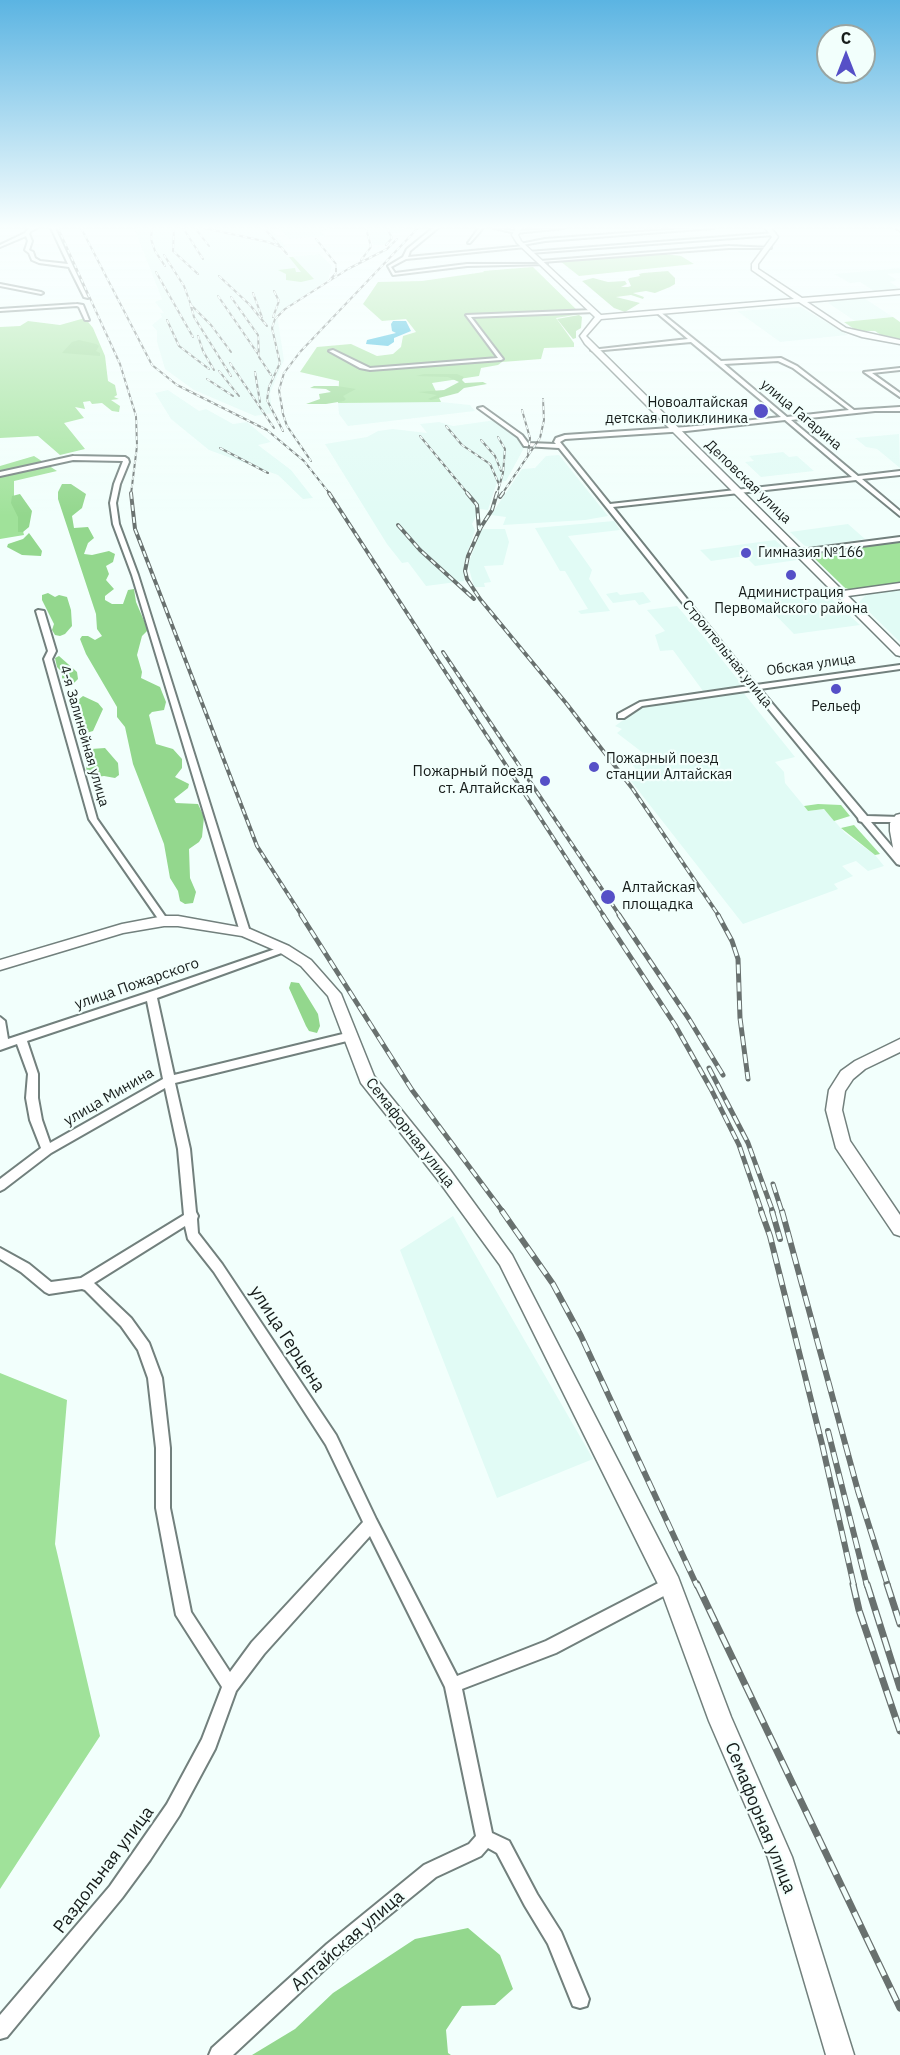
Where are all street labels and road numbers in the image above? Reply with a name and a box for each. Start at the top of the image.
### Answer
street label: улица Гагарина [757,376,845,454]
street label: Деповская улица [701,437,795,527]
street label: Строительная улица [678,597,776,711]
street label: Обская улица [766,650,856,680]
street label: 4-я Залинейная улица [56,663,112,809]
street label: улица Пожарского [72,954,202,1014]
street label: улица Минина [61,1064,157,1130]
street label: Семафорная улица [362,1075,458,1191]
street label: улица Герцена [245,1282,329,1396]
street label: Семафорная улица [720,1739,800,1897]
street label: Раздольная улица [49,1802,159,1938]
street label: Алтайская улица [287,1886,409,1996]

